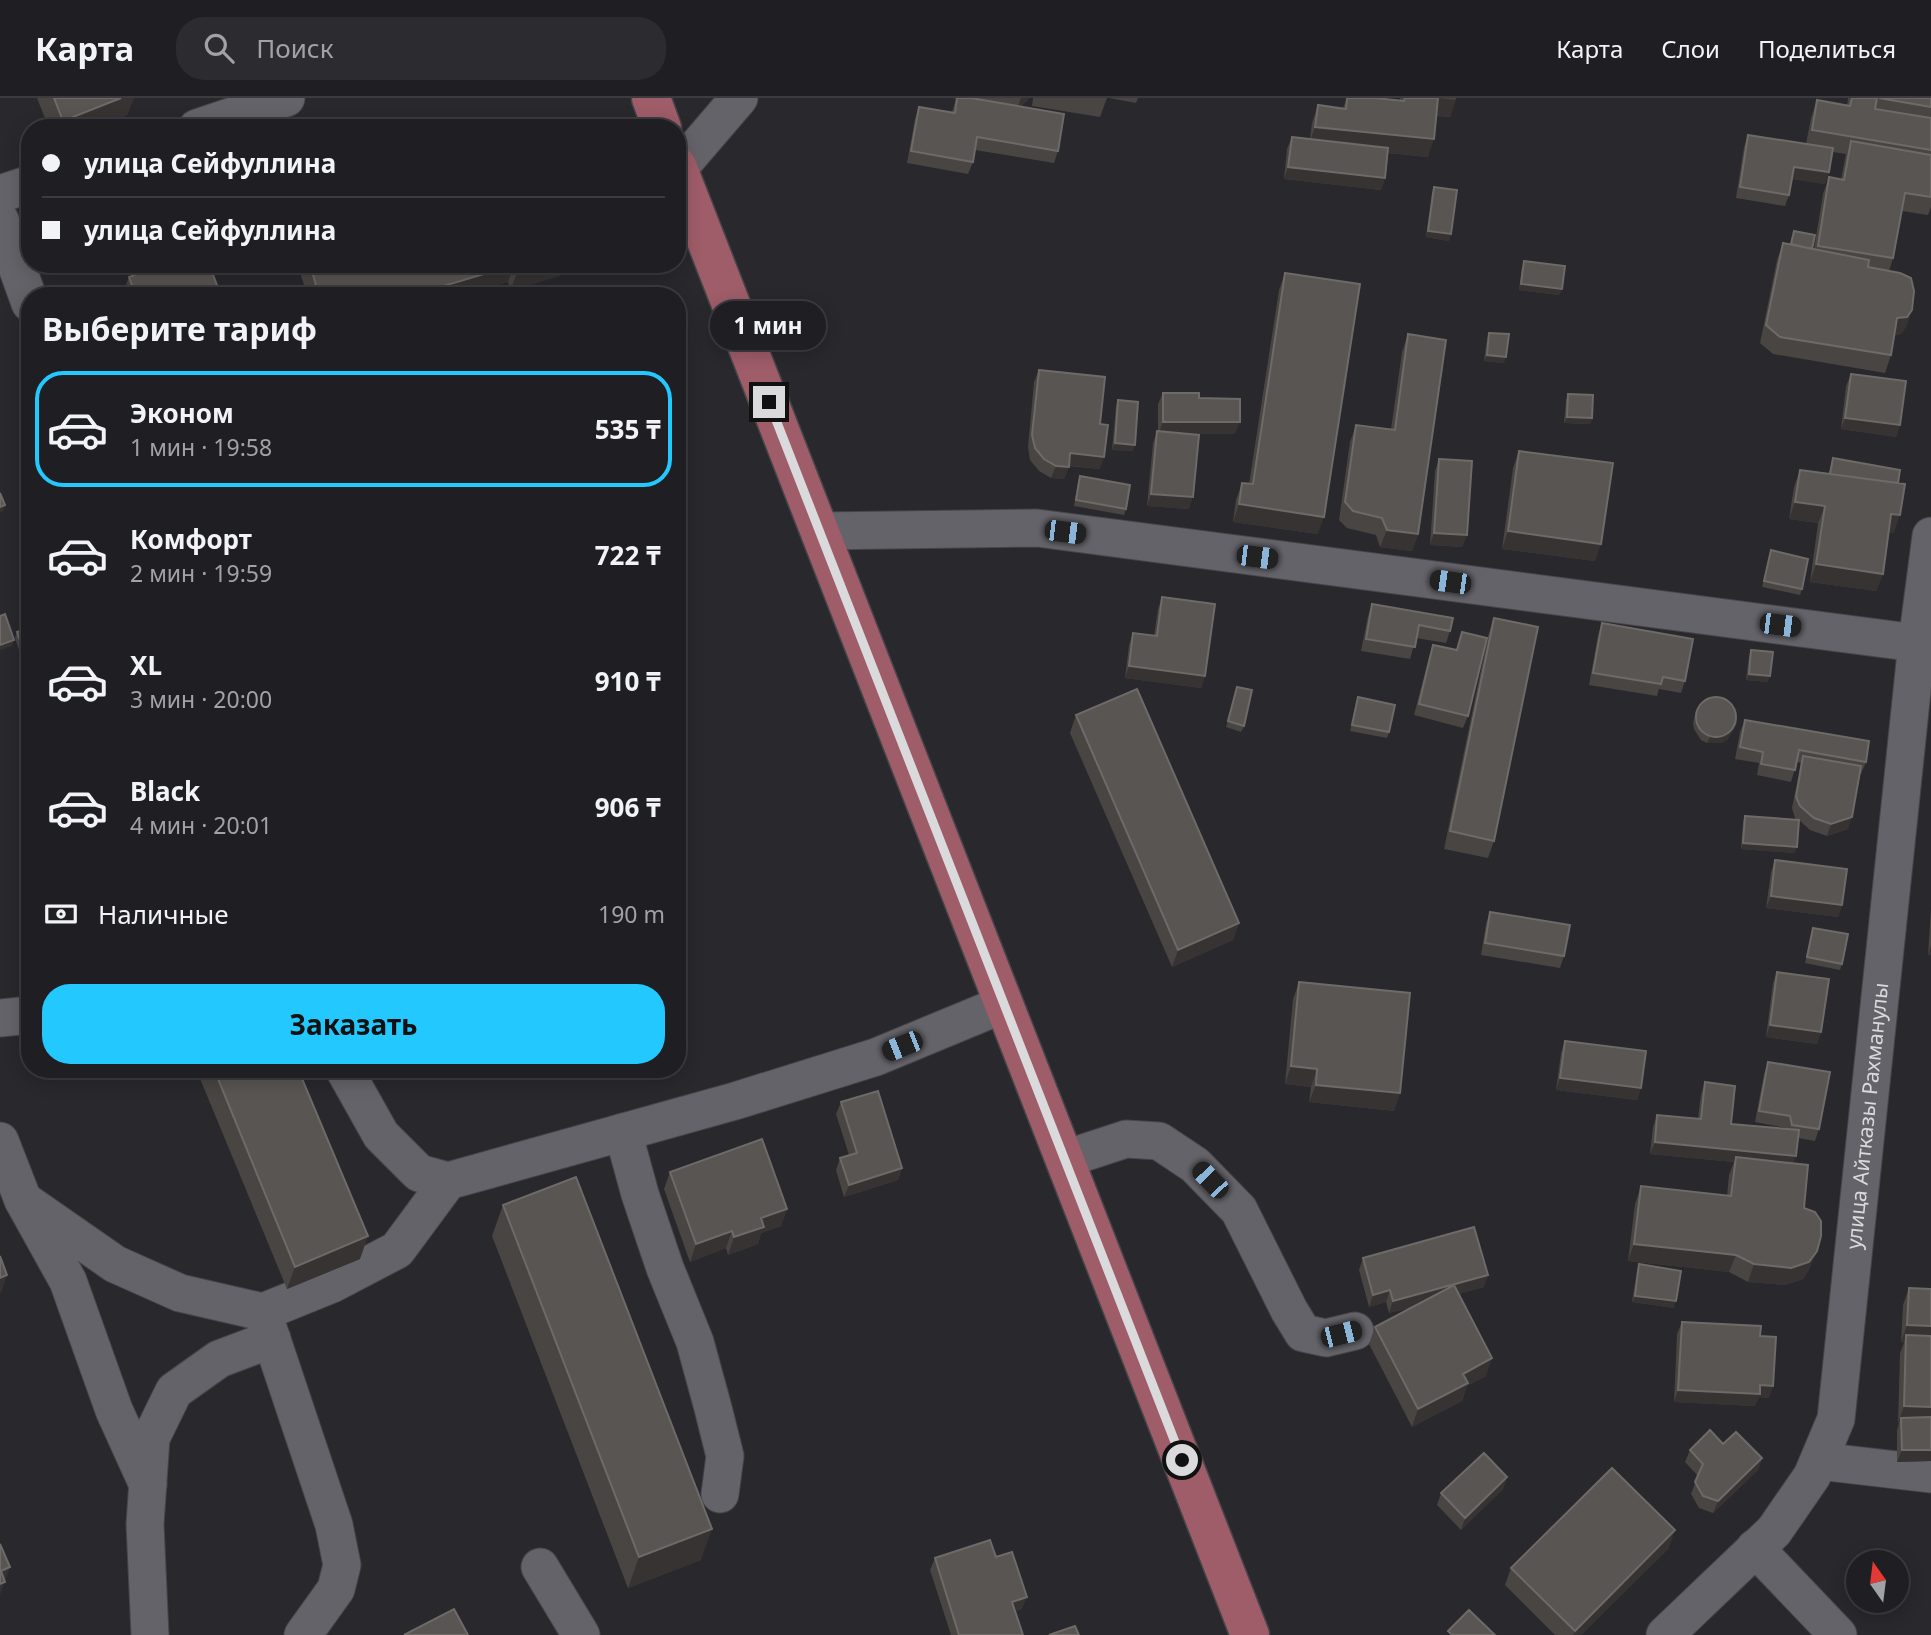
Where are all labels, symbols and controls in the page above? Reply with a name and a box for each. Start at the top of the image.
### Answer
search box [176,17,666,80]
text: Карта [35,26,134,71]
icon: search [200,29,238,67]
text: Поиск [256,30,333,66]
text: Карта [1556,32,1623,65]
text: Слои [1661,32,1720,65]
text: Поделиться [1758,32,1896,65]
text: улица Сейфуллина [84,145,336,181]
text: улица Сейфуллина [84,212,336,248]
callout: 1 мин [711,300,827,350]
text: Выберите тариф [42,307,317,350]
text: 1 мин [734,309,802,341]
route end [753,386,785,418]
text: Эконом [130,395,234,431]
icon: car [46,398,109,461]
text: 535 ₸ [595,411,661,447]
text: 1 мин · 19:58 [130,431,272,463]
car [1043,519,1088,545]
text: Комфорт [130,521,252,557]
icon: car [46,524,109,587]
text: 722 ₸ [595,537,661,573]
car [1235,544,1280,570]
text: 2 мин · 19:59 [130,557,272,589]
car [1428,569,1473,595]
car [1758,612,1803,638]
text: XL [130,647,162,683]
icon: car [46,650,109,713]
text: 910 ₸ [595,663,661,699]
text: 3 мин · 20:00 [130,683,272,715]
text: Black [130,773,200,809]
icon: car [46,776,109,839]
text: 906 ₸ [595,789,661,825]
text: 4 мин · 20:01 [130,809,272,841]
icon: cash [42,895,80,933]
text: Наличные [98,896,229,932]
text: 190 m [598,898,665,930]
street label: улица Айтказы Рахманулы [1839,981,1894,1251]
button: Заказать [42,984,665,1064]
car [879,1028,926,1064]
car [1188,1158,1233,1202]
car [1319,1319,1364,1349]
route start [1166,1444,1198,1476]
north arrow [1846,1550,1909,1614]
map controls [1846,1550,1909,1613]

